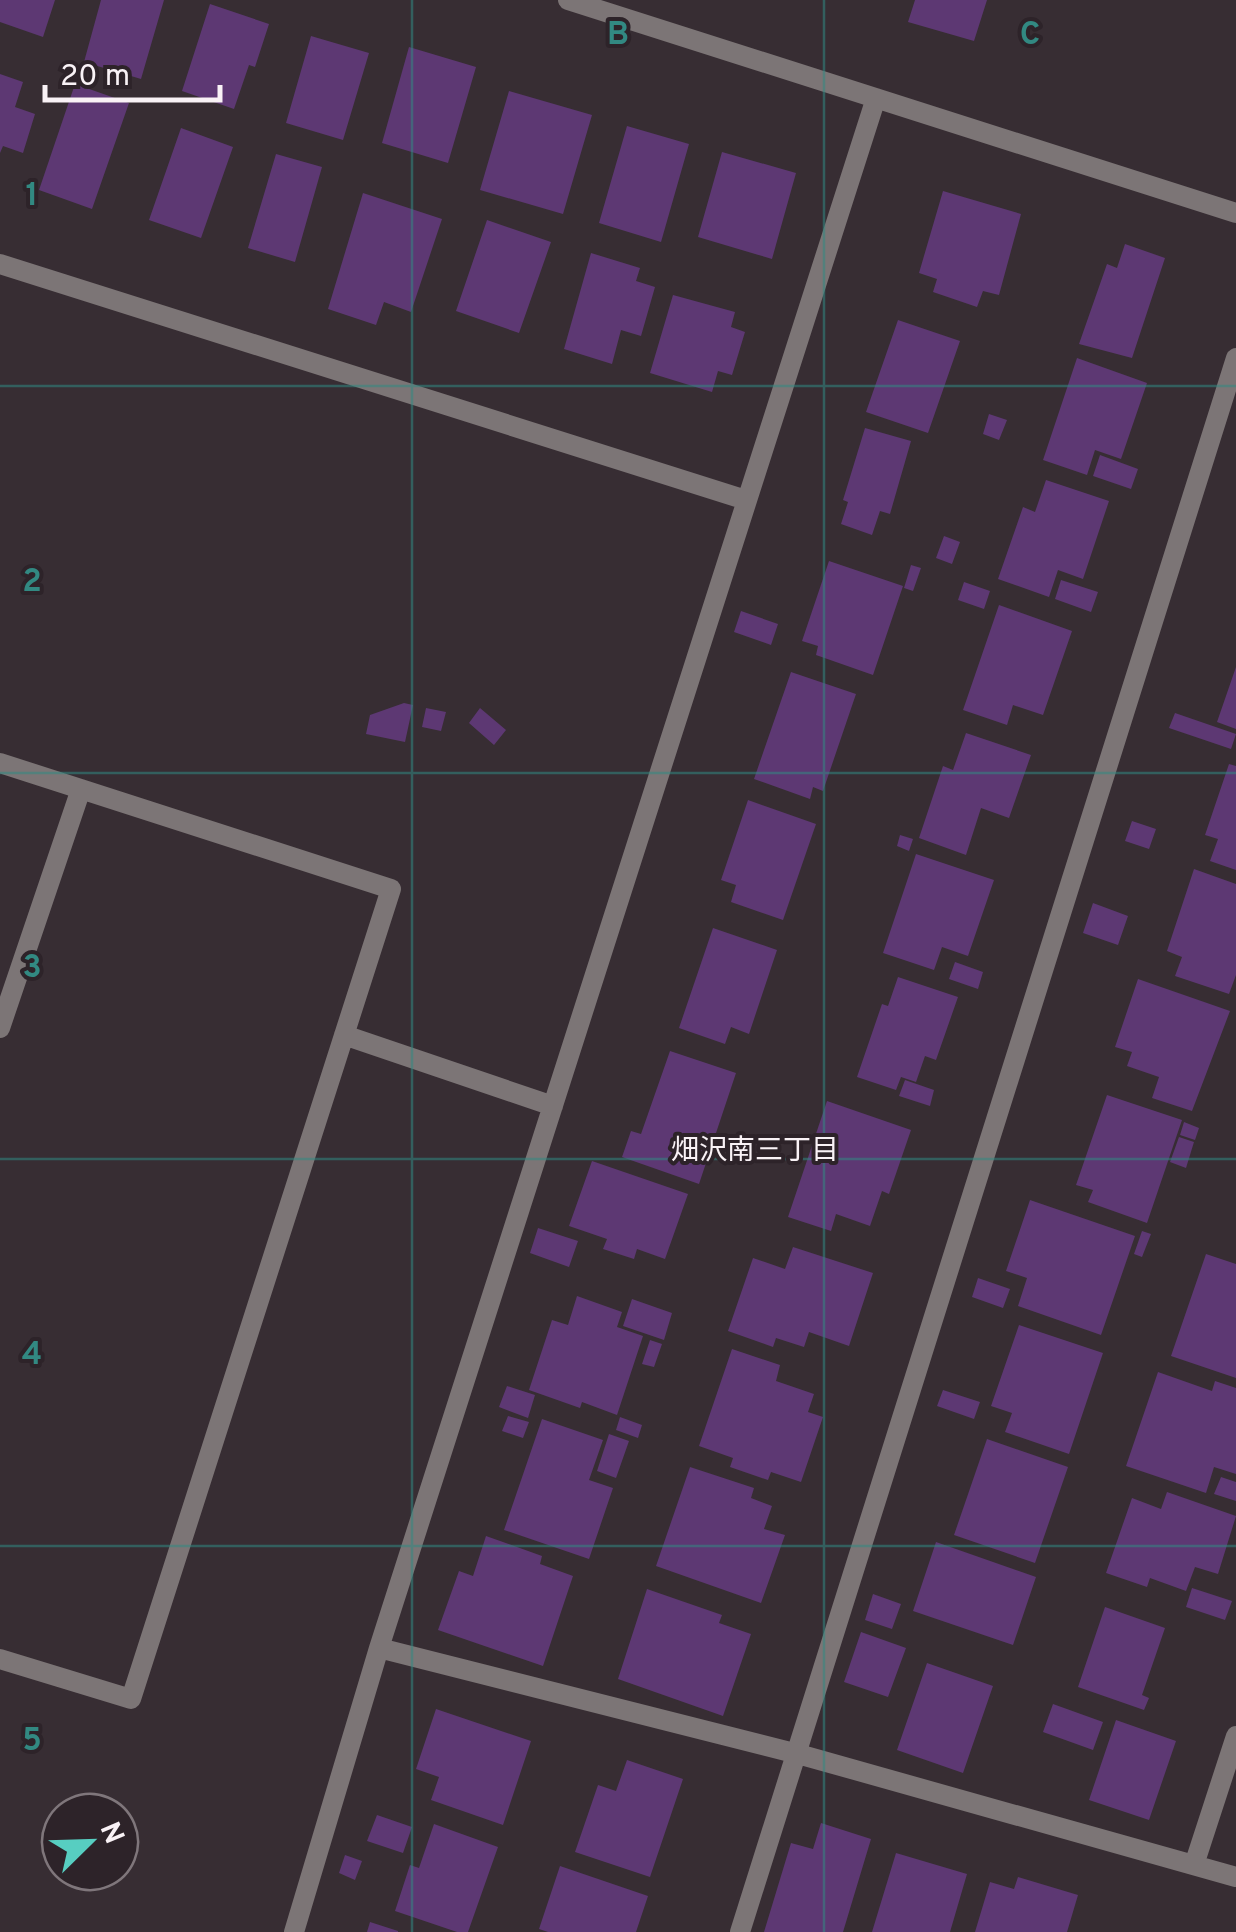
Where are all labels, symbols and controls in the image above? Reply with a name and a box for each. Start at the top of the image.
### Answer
text: B [607,16,629,56]
text: C [1020,16,1040,56]
scale bar [45,40,220,102]
text: 20 m [60,59,130,96]
text: 1 [26,177,38,217]
text: 2 [22,563,42,603]
text: 3 [22,949,42,989]
district label: 畑沢南三丁目 [671,1134,839,1170]
text: 4 [22,1336,42,1376]
text: 5 [22,1722,42,1762]
north arrow [40,1792,140,1892]
text: N [90,1817,131,1850]

